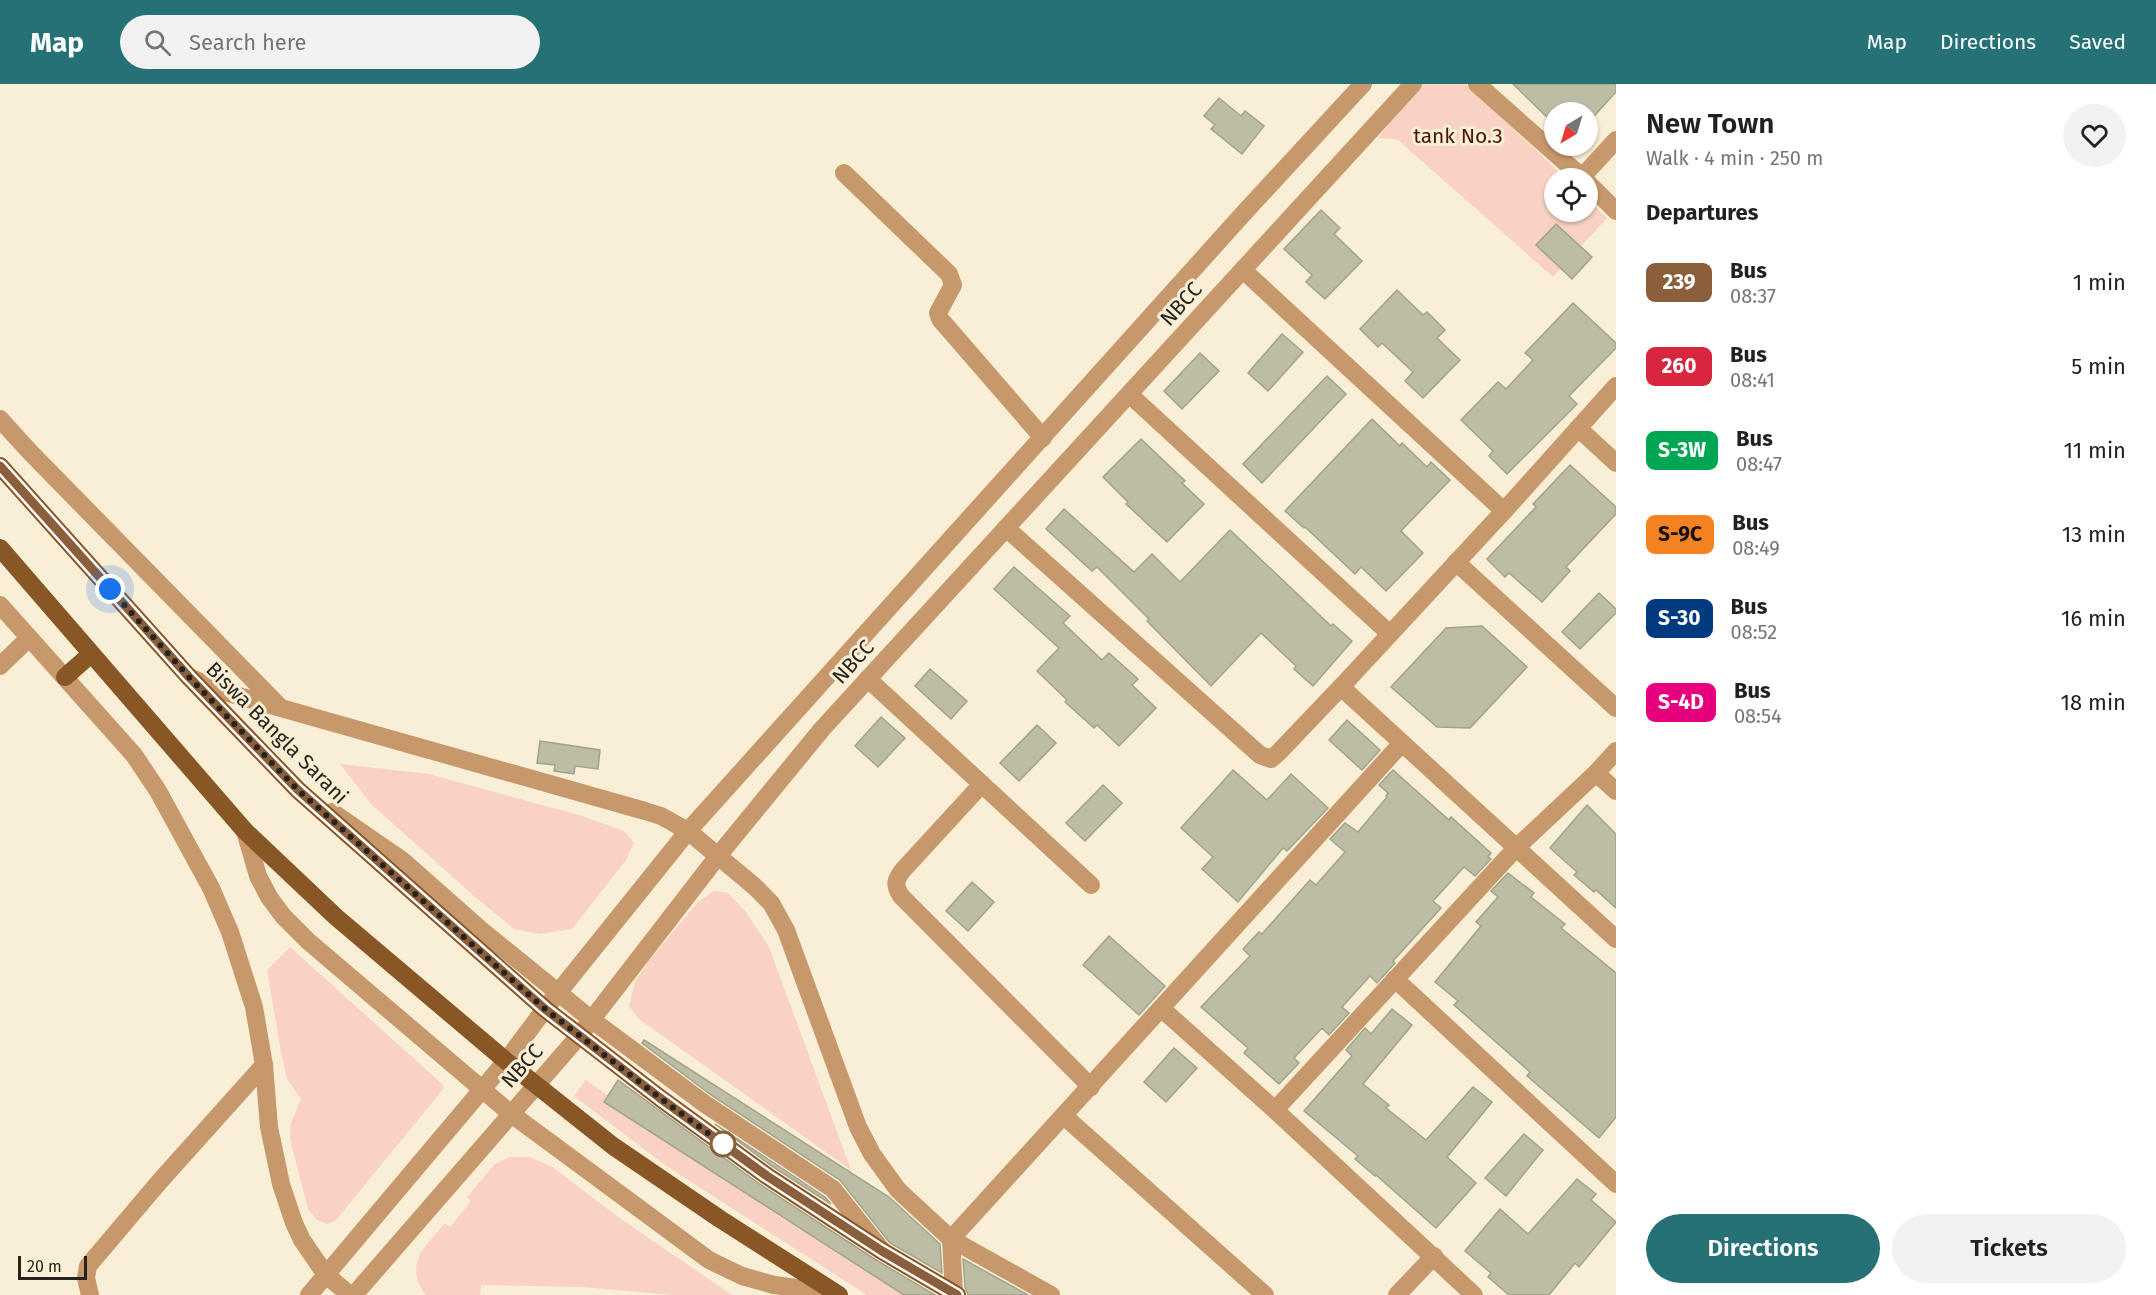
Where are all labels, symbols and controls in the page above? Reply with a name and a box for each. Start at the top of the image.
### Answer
search box [120,15,540,69]
text: Map [30,26,84,59]
icon: search [141,26,174,59]
text: Search here [189,29,307,56]
text: Map [1867,29,1907,55]
text: Directions [1940,29,2036,55]
text: Saved [2069,29,2126,55]
north arrow [1544,102,1598,156]
map controls [1544,102,1598,222]
button: heart [2063,104,2126,167]
text: New Town [1646,107,1774,140]
park label: tank No.3 [1413,123,1503,149]
text: Walk · 4 min · 250 m [1646,146,1823,170]
button: locate [1544,168,1598,222]
text: Departures [1646,199,1758,226]
text: Bus [1730,257,1767,284]
text: 239 [1662,269,1696,295]
text: 1 min [2073,269,2126,296]
street label: NBCC [1155,276,1208,331]
text: 08:37 [1730,284,1776,308]
text: Bus [1730,341,1767,368]
text: 260 [1662,353,1697,379]
text: 5 min [2071,353,2126,380]
text: 08:41 [1730,368,1775,392]
text: Bus [1736,425,1773,452]
text: S-3W [1658,437,1706,463]
text: 11 min [2063,437,2126,464]
text: 08:47 [1736,452,1782,476]
text: Bus [1732,509,1769,536]
text: S-9C [1658,521,1702,547]
text: 13 min [2062,521,2126,548]
text: 08:49 [1732,536,1780,560]
your location [95,574,125,604]
text: Bus [1731,593,1767,620]
text: S-30 [1658,605,1701,631]
text: 16 min [2061,605,2126,632]
text: 08:52 [1731,620,1777,644]
street label: NBCC [827,634,880,689]
street label: Biswa Bangla Sarani [200,656,354,810]
text: Bus [1734,677,1771,704]
text: S-4D [1658,689,1704,715]
text: 18 min [2061,689,2126,716]
text: 08:54 [1734,704,1782,728]
street label: NBCC [496,1038,549,1093]
unlabelled marker [710,1131,736,1157]
button: Directions [1646,1214,1880,1283]
button: Tickets [1892,1214,2126,1283]
scale bar [18,1253,87,1280]
text: 20 m [27,1257,62,1276]

